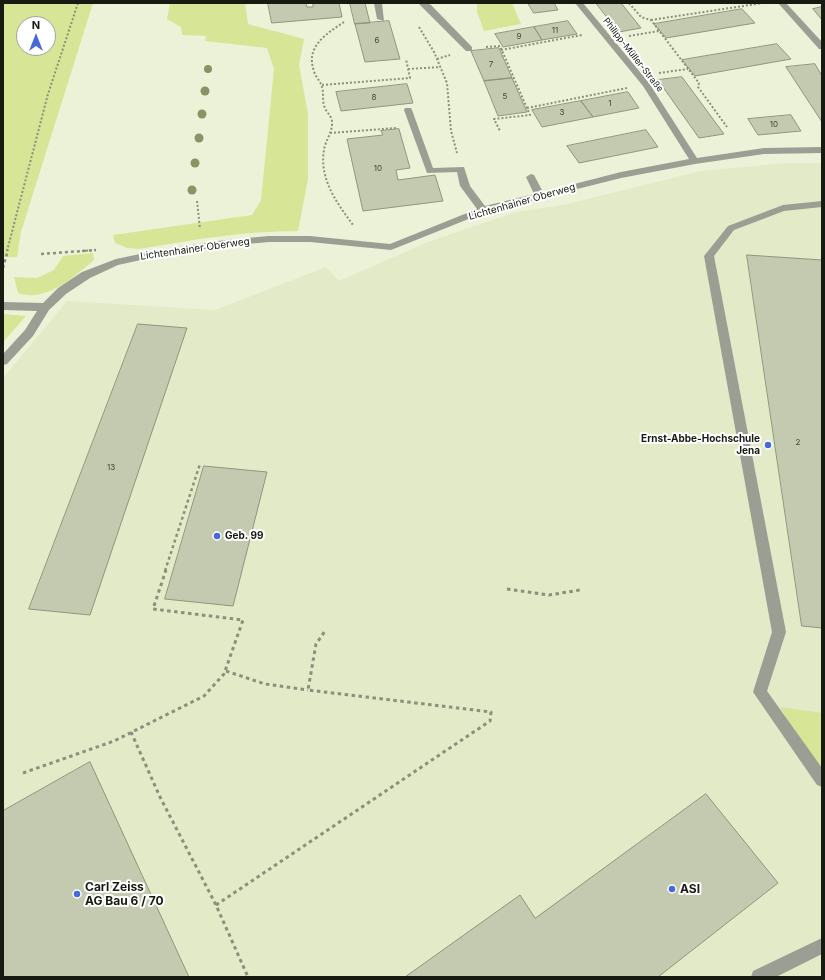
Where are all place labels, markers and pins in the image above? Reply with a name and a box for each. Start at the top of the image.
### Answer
place label: Ernst-Abbe-Hochschule Jena [641,433,760,456]
marker: Ernst-Abbe-Hochschule Jena [763,440,773,450]
place label: Geb. 99 [225,530,263,542]
marker: Geb. 99 [212,531,222,541]
place label: Carl Zeiss AG Bau 6 / 70 [85,880,164,908]
place label: ASI [680,882,700,896]
marker: ASI [667,884,677,894]
marker: Carl Zeiss AG Bau 6 / 70 [72,889,82,899]

